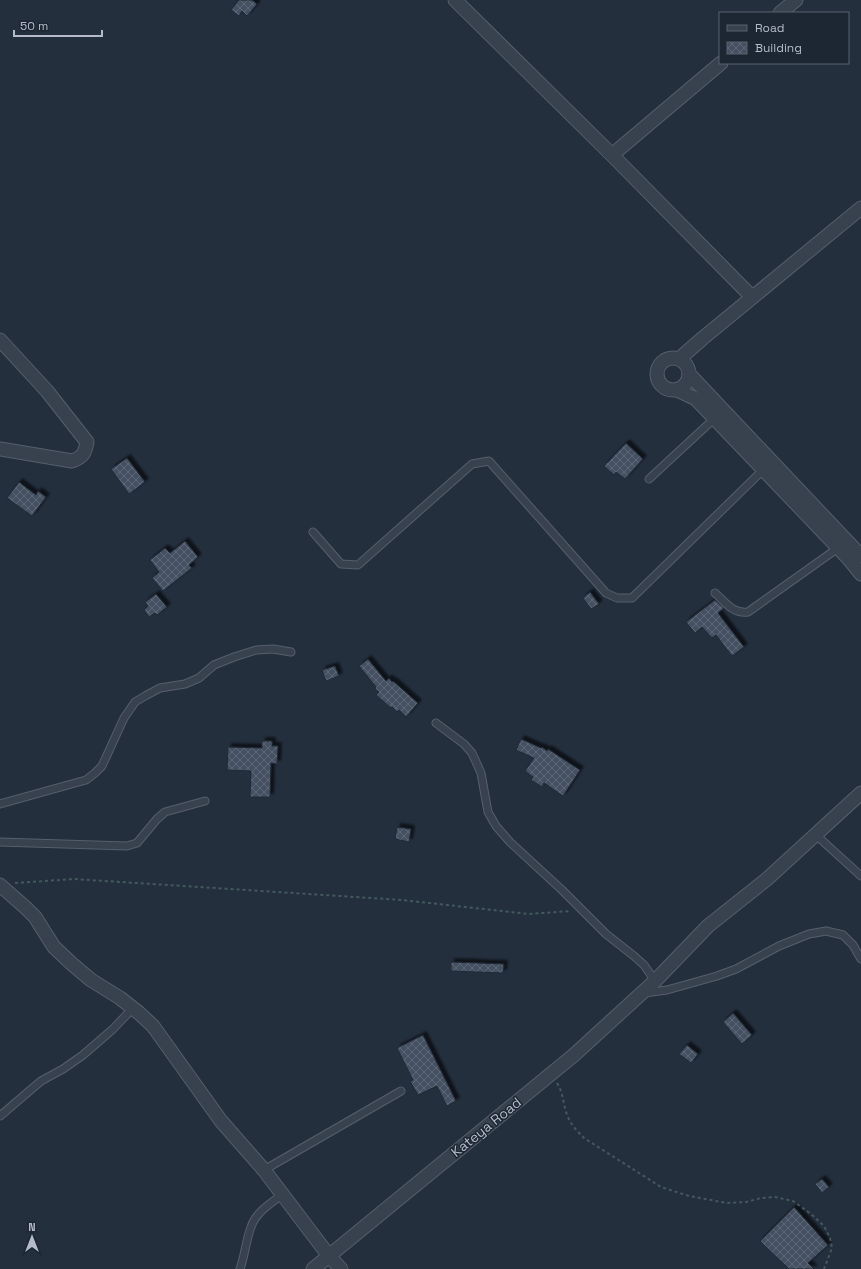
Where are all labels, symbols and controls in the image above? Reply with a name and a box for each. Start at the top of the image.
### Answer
scale bar [14,12,102,38]
legend [719,12,849,64]
text: 50 m [20,18,48,34]
text: Road [755,20,784,36]
text: Building [755,40,802,56]
street label: Kateya Road [447,1093,525,1161]
north arrow [12,1217,52,1257]
text: N [28,1220,36,1234]

